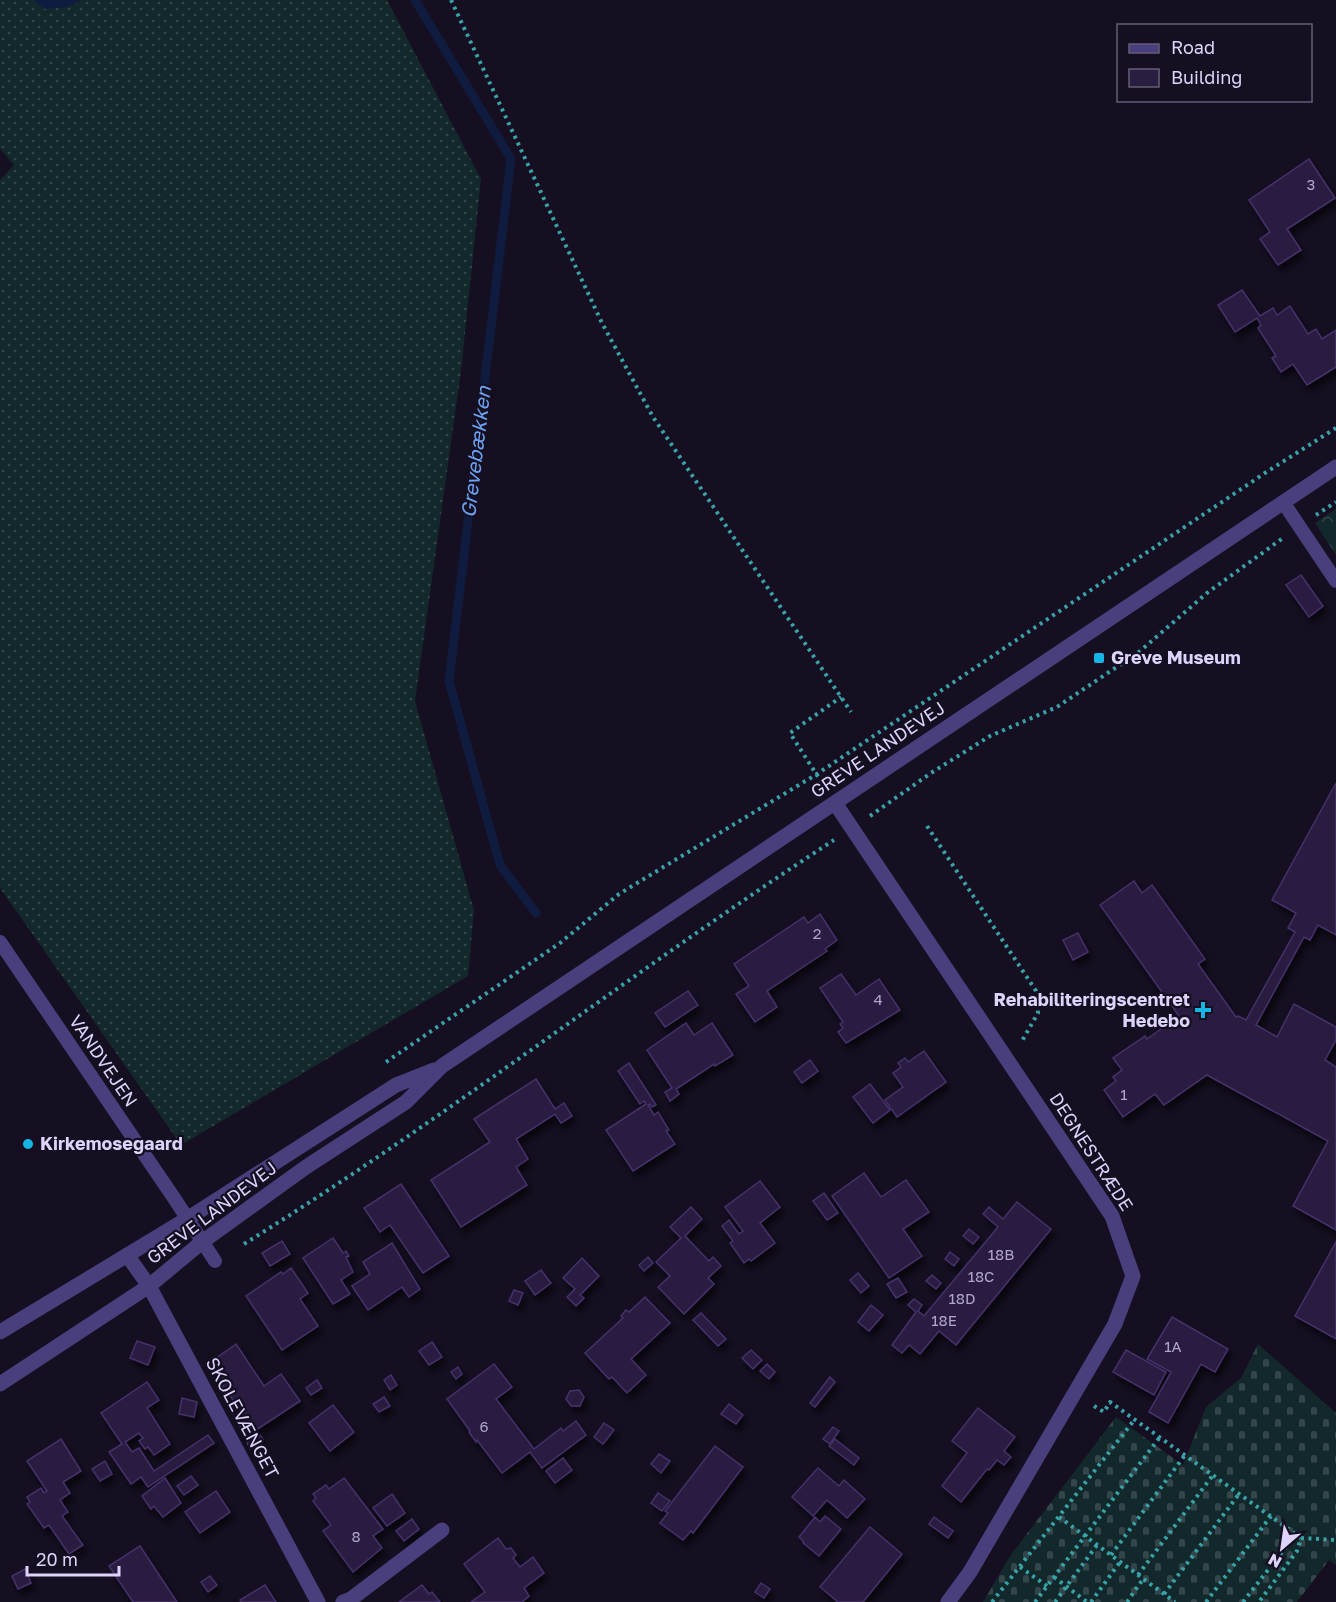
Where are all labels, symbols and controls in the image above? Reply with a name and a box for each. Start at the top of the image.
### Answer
legend [1117,24,1312,102]
text: Road [1171,36,1215,58]
text: Building [1171,66,1242,88]
house number: 3 [1307,175,1315,193]
water label: Grevebækken [455,384,495,519]
place label: Greve Museum [1111,646,1241,668]
marker: Greve Museum [1092,651,1106,665]
street label: GREVE LANDEVEJ [806,696,949,802]
house number: 2 [813,924,821,942]
place label: Rehabiliteringscentret Hedebo [994,988,1190,1031]
house number: 4 [873,990,883,1008]
marker: Rehabiliteringscentret Hedebo [1194,1001,1212,1019]
street label: VANDVEJEN [65,1010,143,1111]
house number: 1 [1120,1085,1128,1103]
street label: DEGNESTRÆDE [1045,1088,1138,1215]
place label: Kirkemosegaard [40,1132,183,1154]
marker: Kirkemosegaard [21,1137,35,1151]
street label: GREVE LANDEVEJ [142,1156,281,1268]
house number: 18B [988,1245,1014,1263]
house number: 18C [968,1267,994,1285]
house number: 18D [949,1289,975,1307]
house number: 18E [931,1311,957,1329]
house number: 1A [1164,1337,1182,1355]
street label: SKOLEVÆNGET [202,1353,284,1482]
house number: 6 [479,1417,489,1435]
north arrow [1252,1518,1312,1578]
house number: 8 [351,1527,361,1545]
scale bar [27,1539,118,1577]
text: 20 m [36,1548,78,1570]
text: N [1265,1549,1285,1573]

